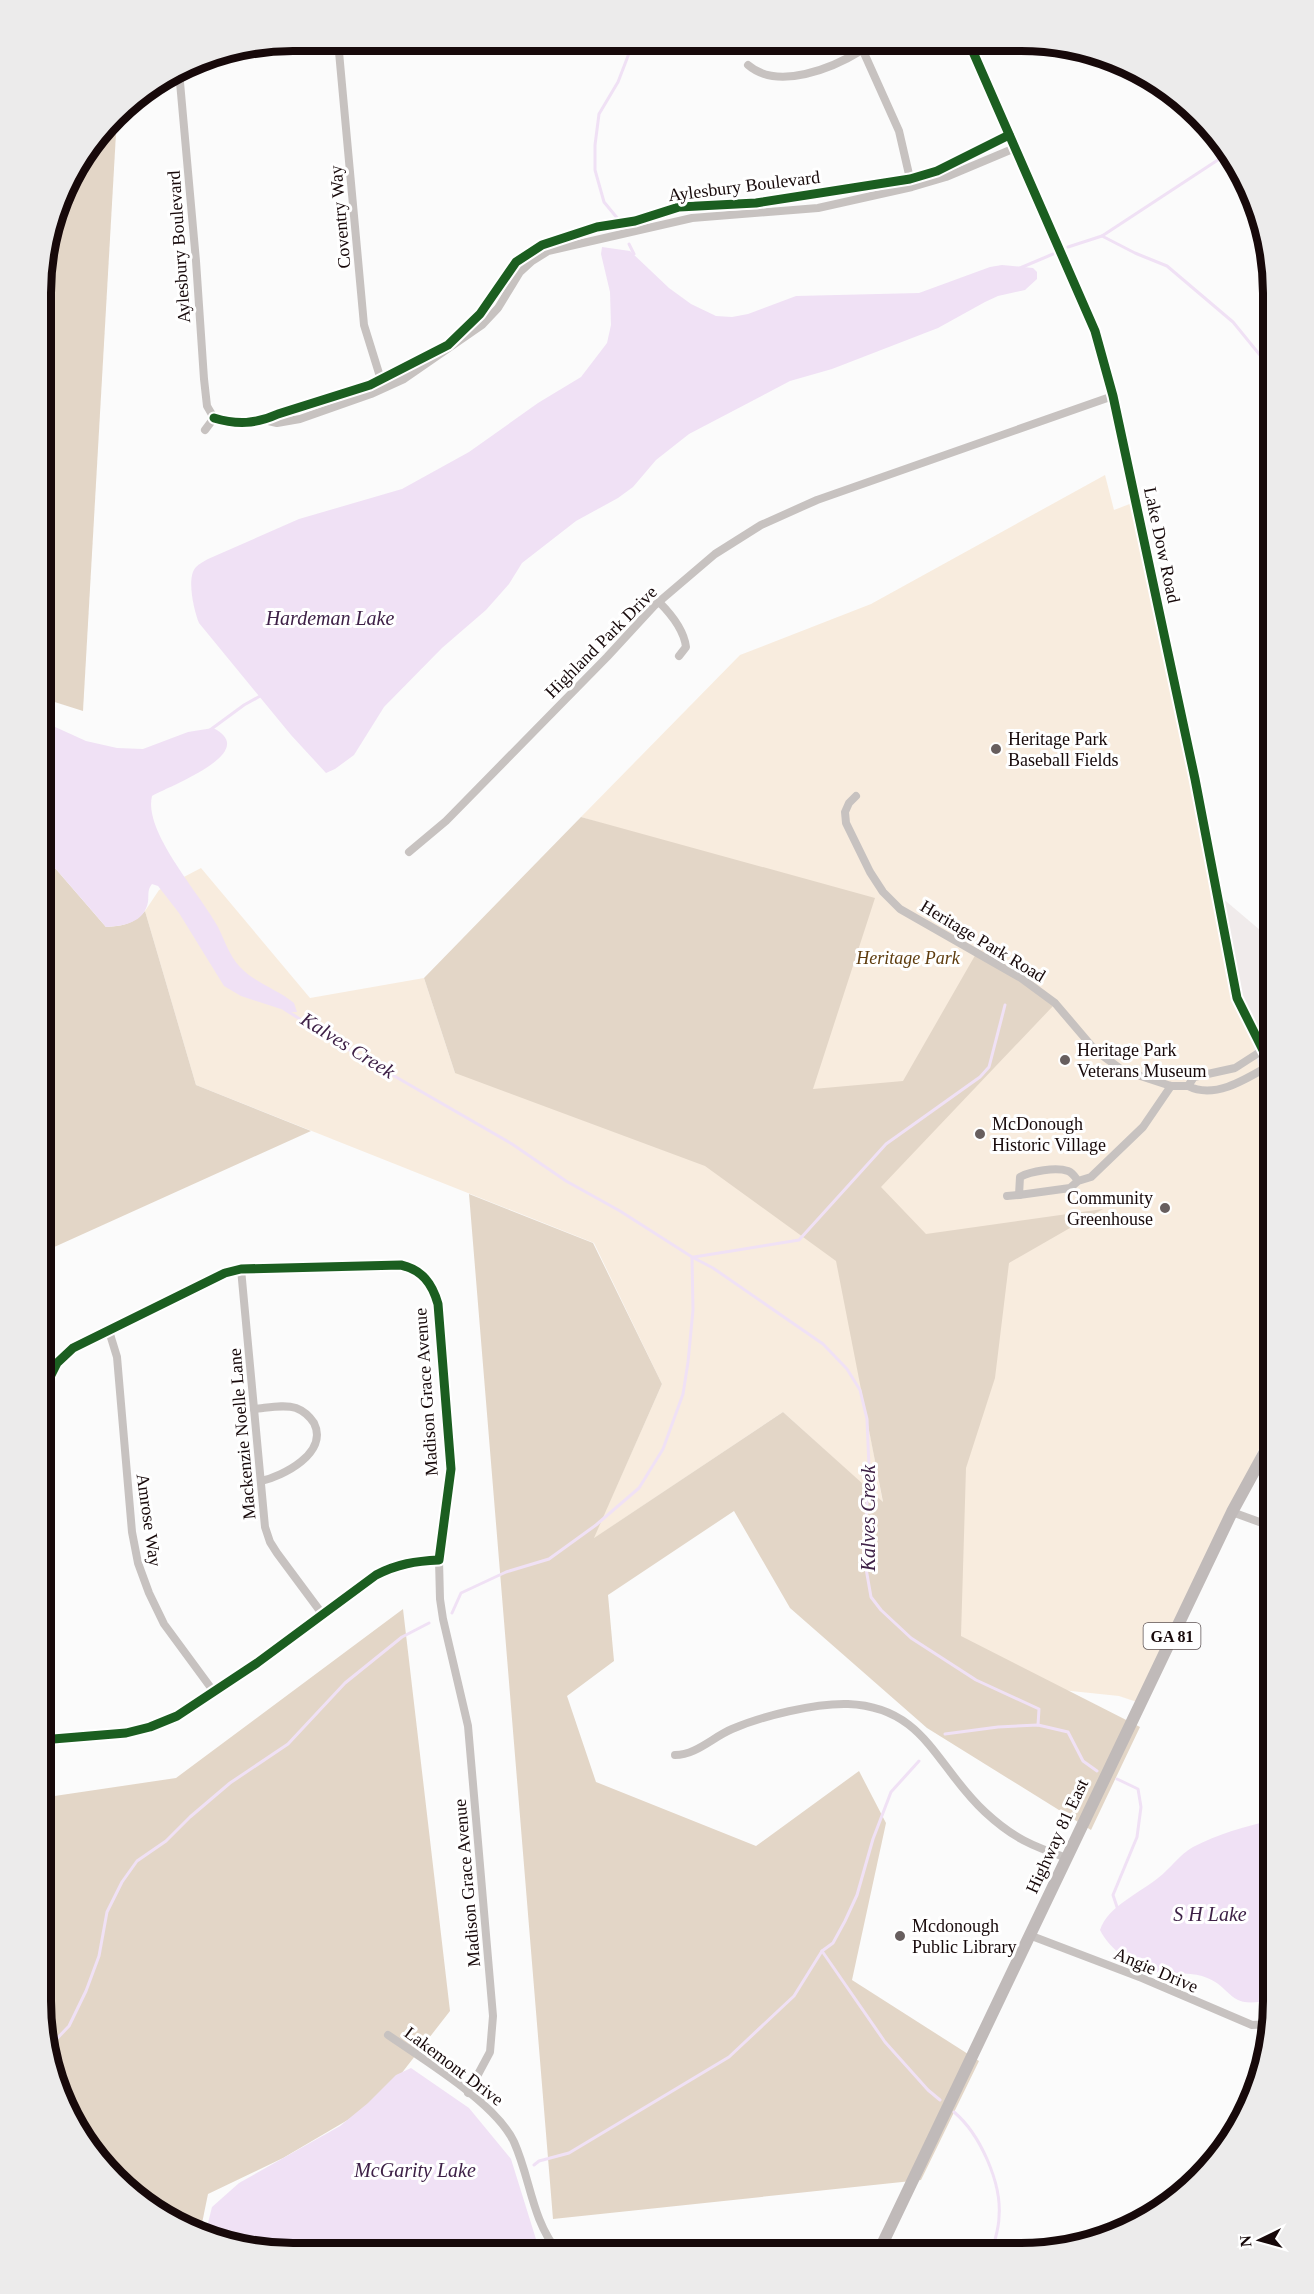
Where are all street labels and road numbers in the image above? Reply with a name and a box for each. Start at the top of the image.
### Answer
street label: Coventry Way [326,164,354,270]
street label: Aylesbury Boulevard [667,167,821,205]
street label: Aylesbury Boulevard [164,170,194,324]
street label: Lake Dow Road [1140,485,1184,605]
street label: Highland Park Drive [541,582,661,702]
street label: Heritage Park Road [917,896,1049,986]
street label: Madison Grace Avenue [410,1307,442,1477]
street label: Mackenzie Noelle Lane [225,1347,259,1520]
street label: Amrose Way [133,1472,165,1568]
road number: GA 81 [1144,1623,1200,1649]
street label: Highway 81 East [1022,1776,1092,1896]
street label: Madison Grace Avenue [450,1798,484,1968]
street label: Angie Drive [1111,1943,1201,1997]
street label: Lakemont Drive [401,2022,507,2110]

